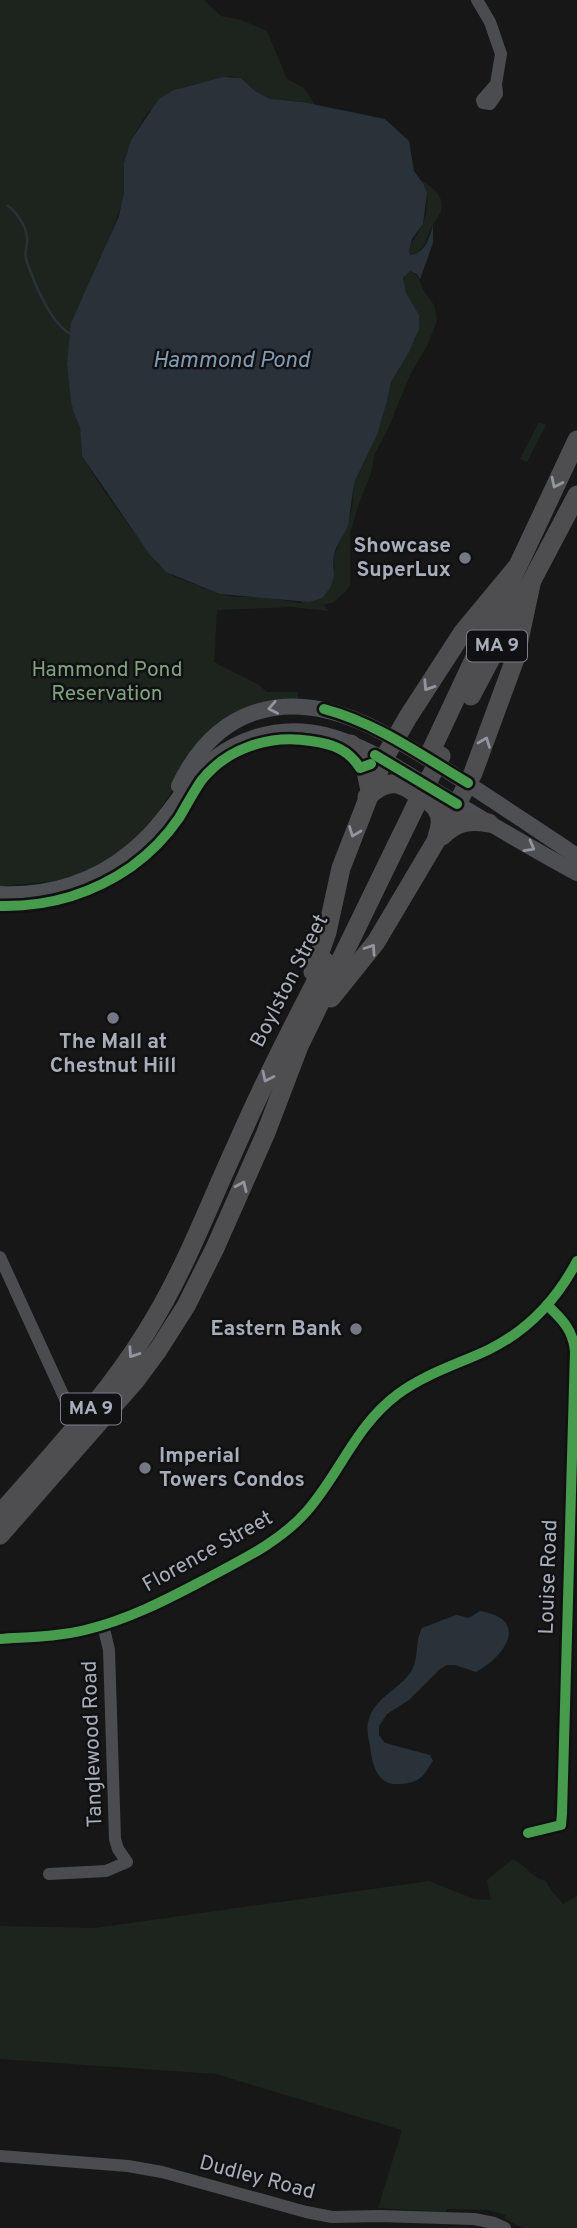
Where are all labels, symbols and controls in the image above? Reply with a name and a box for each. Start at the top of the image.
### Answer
water label: Hammond Pond [152,347,311,376]
one-way arrow [550,476,564,488]
place label: Showcase SuperLux [353,533,451,584]
marker: Showcase SuperLux [457,550,473,566]
road number: MA 9 [467,631,527,662]
park label: Hammond Pond Reservation [32,657,182,708]
one-way arrow [424,678,437,691]
one-way arrow [267,700,279,715]
one-way arrow [477,736,491,748]
one-way arrow [348,826,362,838]
one-way arrow [522,839,535,852]
street label: Boylston Street [245,910,335,1052]
one-way arrow [362,944,375,957]
marker: The Mall at Chestnut Hill [105,1010,121,1026]
place label: The Mall at Chestnut Hill [50,1029,176,1080]
one-way arrow [261,1070,275,1082]
one-way arrow [234,1181,248,1193]
place label: Eastern Bank [211,1316,342,1343]
marker: Eastern Bank [348,1321,364,1337]
one-way arrow [129,1345,141,1358]
road number: MA 9 [61,1394,121,1424]
place label: Imperial Towers Condos [159,1443,305,1494]
marker: Imperial Towers Condos [137,1460,153,1476]
street label: Florence Street [138,1505,278,1599]
street label: Louise Road [533,1519,565,1635]
street label: Tanglewood Road [77,1660,109,1828]
street label: Dudley Road [196,2150,318,2206]

